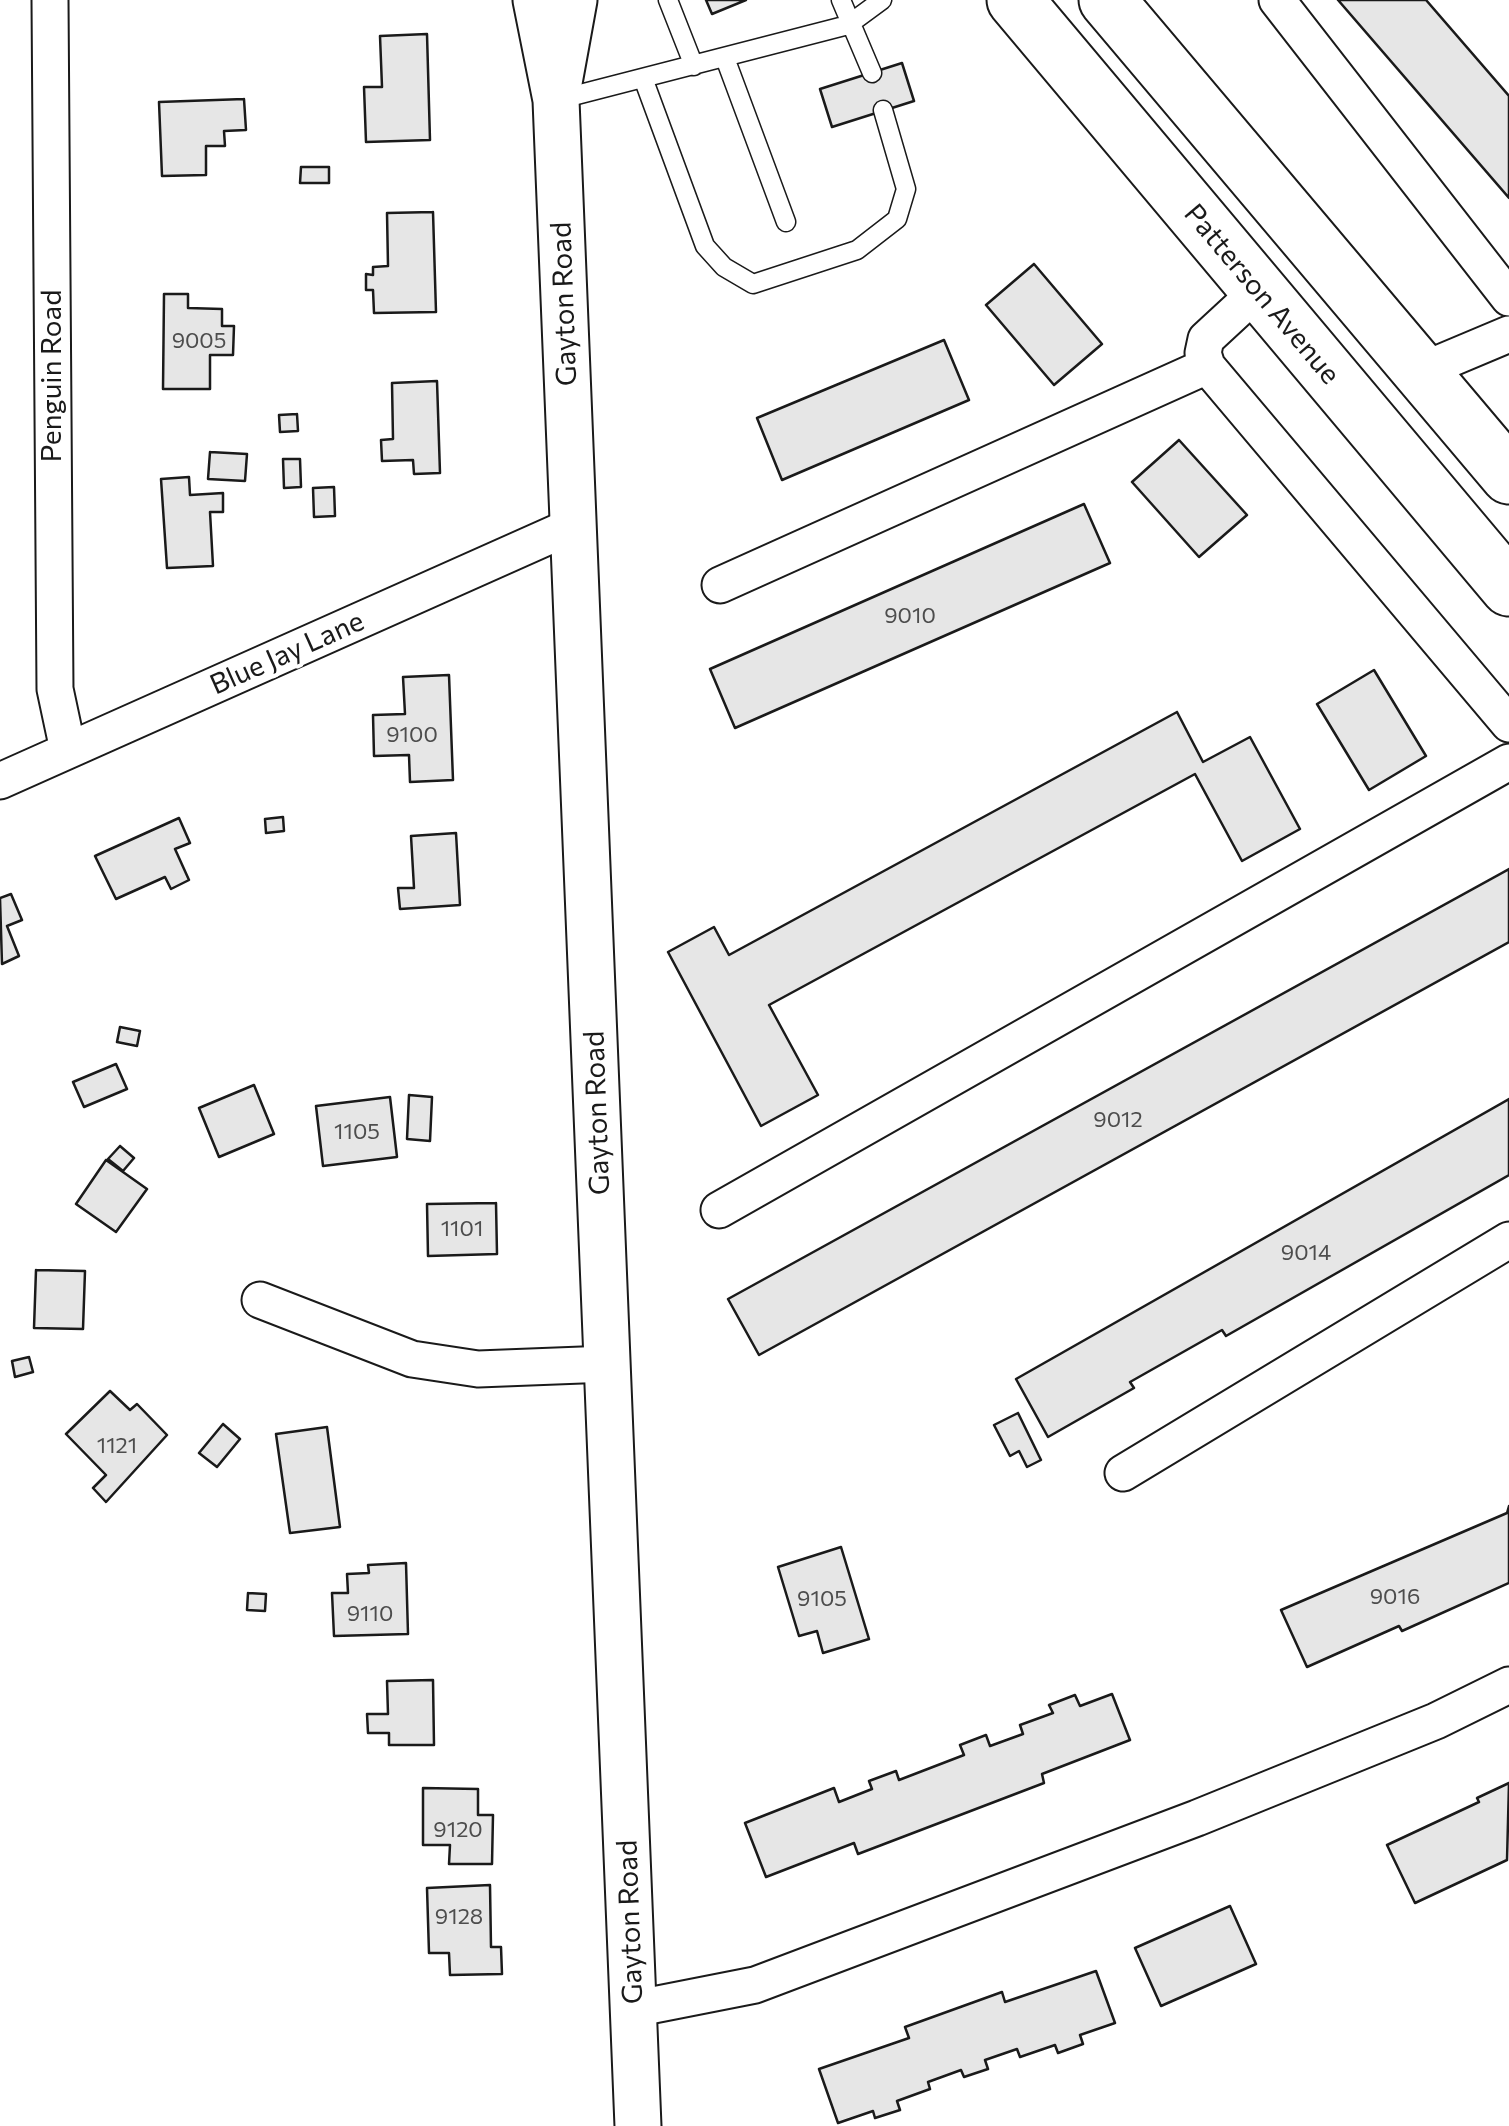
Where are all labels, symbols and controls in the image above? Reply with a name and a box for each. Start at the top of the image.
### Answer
street label: Patterson Avenue [1177,197,1347,391]
street label: Gayton Road [544,221,584,387]
street label: Penguin Road [35,290,69,462]
house number: 9005 [172,328,226,354]
house number: 9010 [884,603,936,629]
street label: Blue Jay Lane [205,604,369,702]
house number: 9100 [386,722,438,748]
street label: Gayton Road [577,1030,617,1196]
house number: 9012 [1093,1107,1143,1133]
house number: 1105 [334,1119,380,1145]
house number: 1101 [441,1216,483,1242]
house number: 9014 [1281,1240,1331,1266]
house number: 1121 [97,1433,137,1459]
house number: 9016 [1370,1584,1420,1610]
house number: 9105 [797,1586,847,1612]
house number: 9110 [347,1601,393,1627]
house number: 9120 [433,1817,483,1843]
street label: Gayton Road [610,1839,650,2005]
house number: 9128 [435,1904,483,1930]

